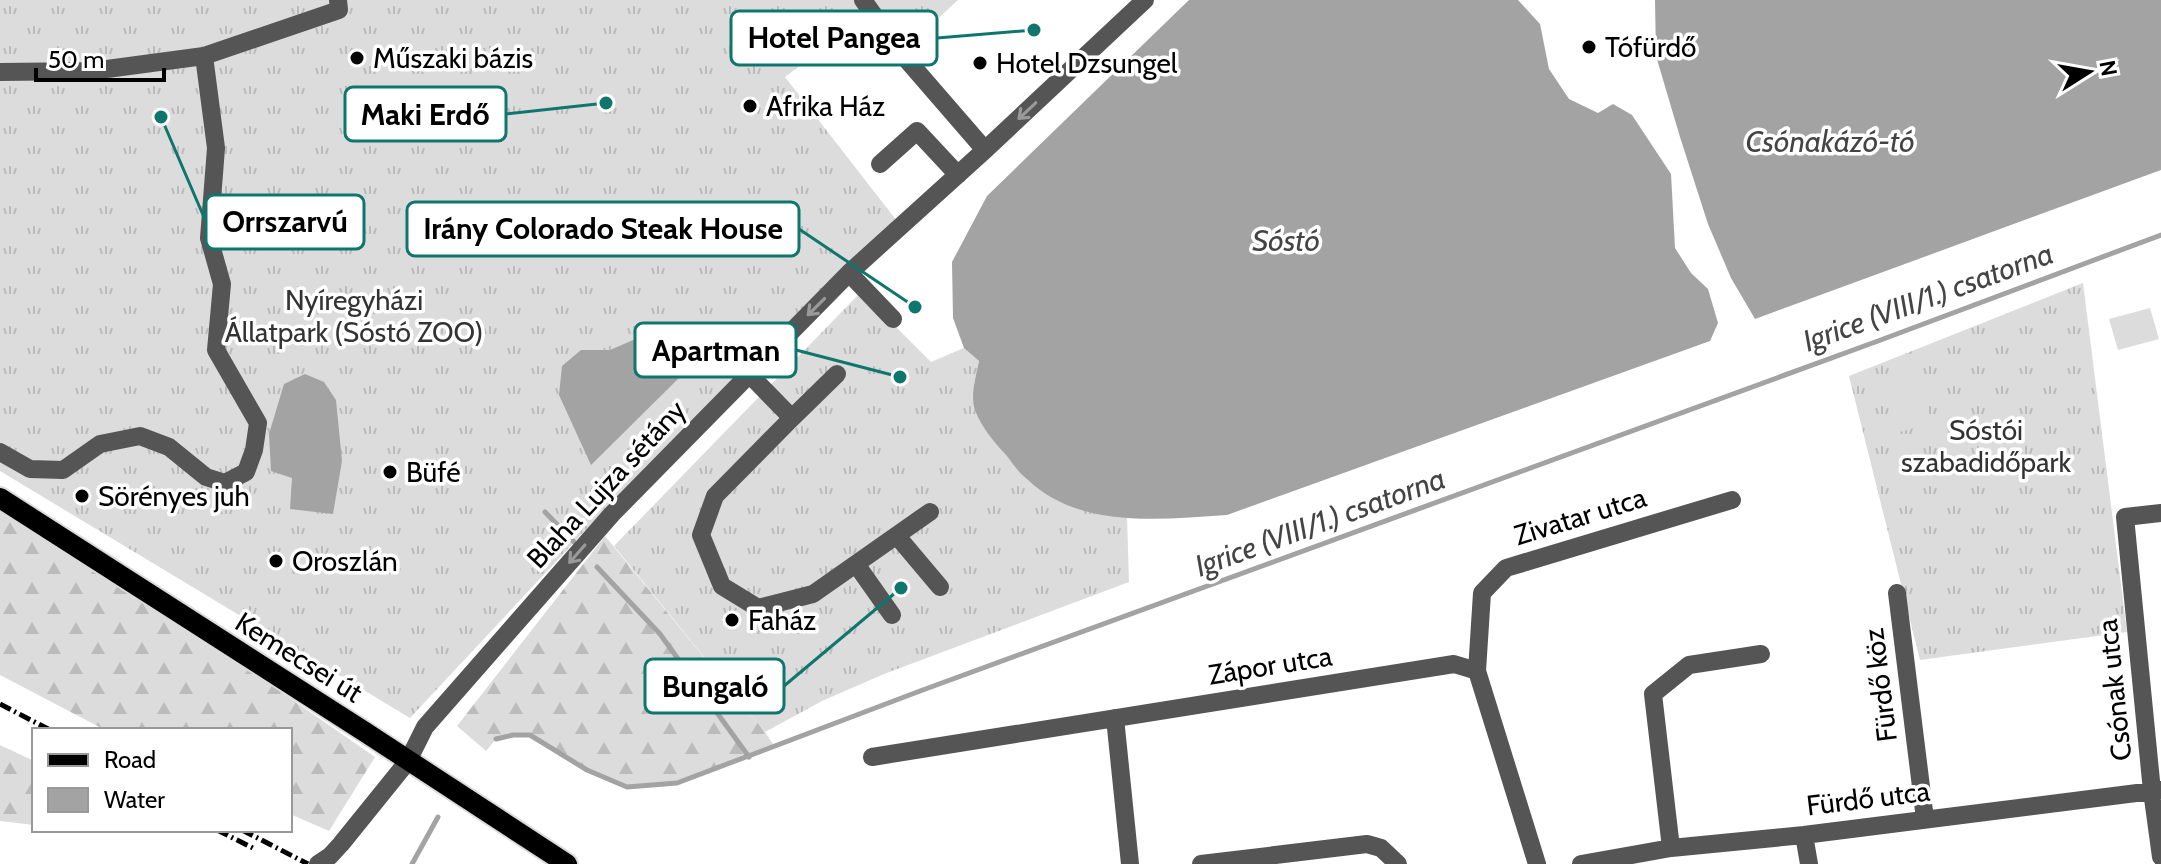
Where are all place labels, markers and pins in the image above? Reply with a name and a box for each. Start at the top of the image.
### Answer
callout: Hotel Pangea [731,11,937,65]
place label: Tófürdő [1605,30,1696,64]
marker: Tófürdő [1580,38,1598,56]
place label: Műszaki bázis [373,41,533,75]
place label: Hotel Dzsungel [996,46,1178,80]
marker: Műszaki bázis [348,49,366,67]
marker: Hotel Dzsungel [971,54,989,72]
callout: Maki Erdő [345,87,506,141]
place label: Afrika Ház [766,89,885,123]
marker: Afrika Ház [741,97,759,115]
callout: Orrszarvú [206,195,364,249]
callout: Irány Colorado Steak House [407,202,799,256]
callout: Apartman [635,323,796,377]
place label: Büfé [406,455,461,489]
marker: Büfé [381,463,399,481]
place label: Sörényes juh [98,479,250,513]
marker: Sörényes juh [73,487,91,505]
place label: Oroszlán [292,544,398,578]
marker: Oroszlán [267,552,285,570]
place label: Faház [748,603,816,637]
marker: Faház [723,611,741,629]
callout: Bungaló [645,659,784,713]

